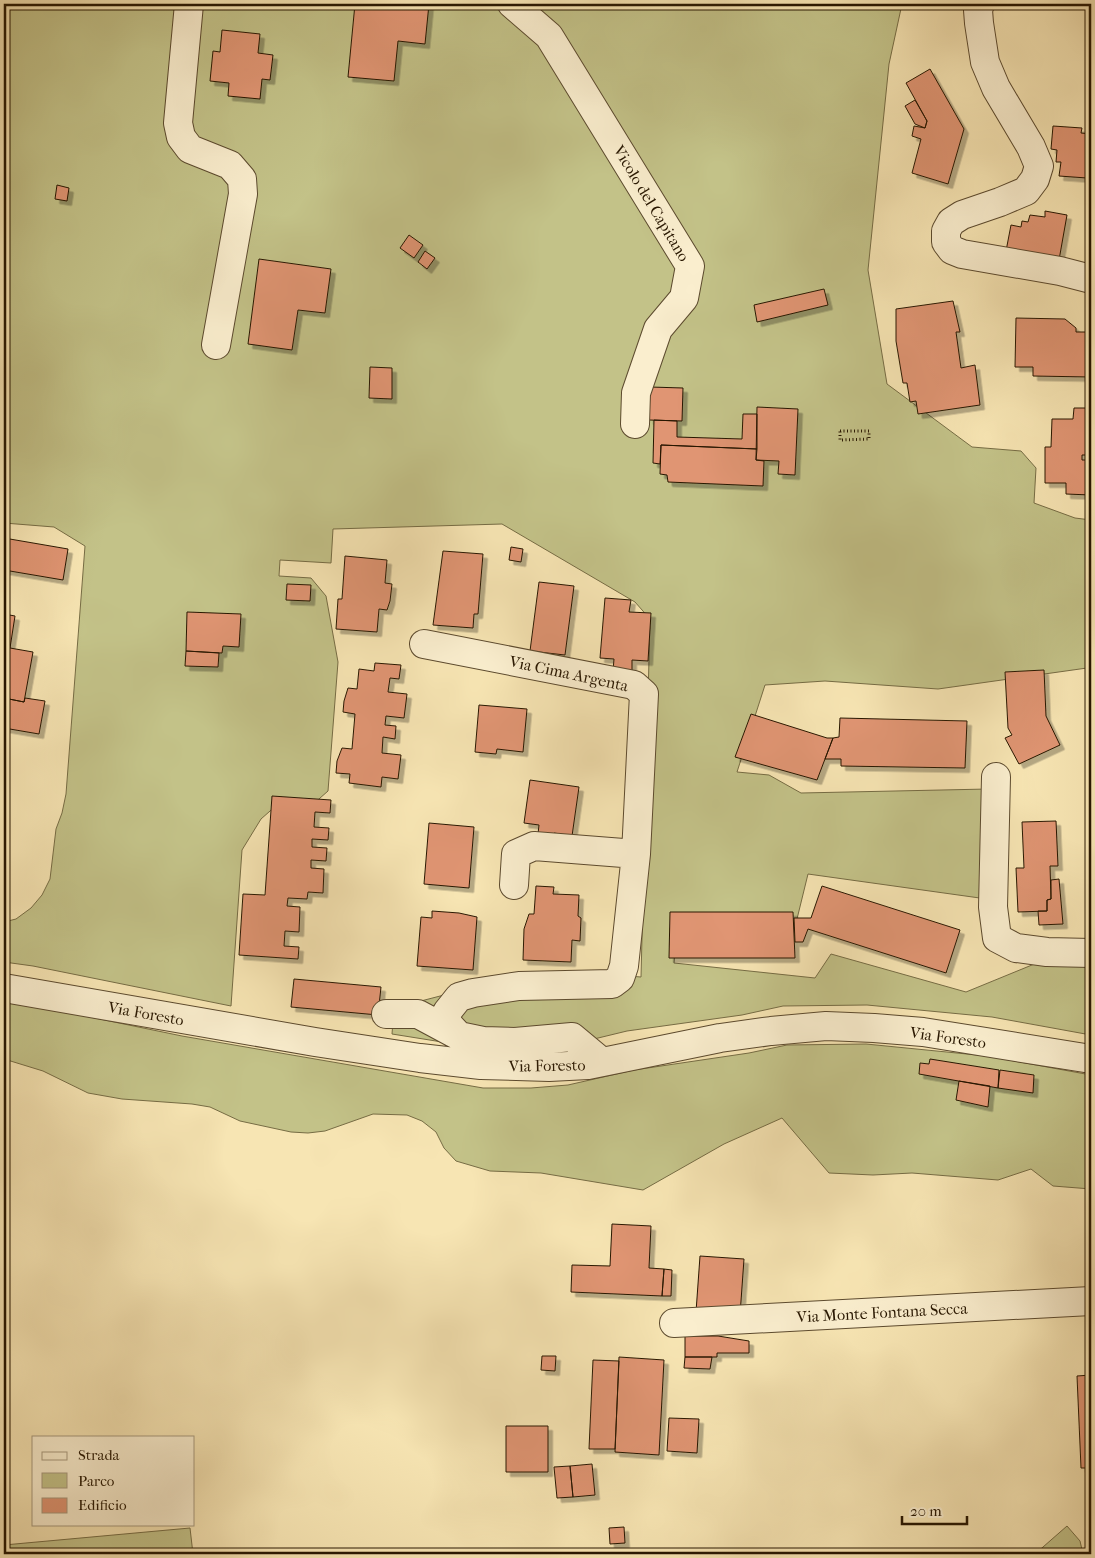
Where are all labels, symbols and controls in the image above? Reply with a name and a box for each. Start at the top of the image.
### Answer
street label: Vicolo del Capitano [609,141,694,265]
street label: Via Cima Argenta [507,651,631,696]
street label: Via Foresto [105,997,185,1030]
street label: Via Foresto [908,1023,987,1052]
street label: Via Foresto [507,1055,586,1076]
street label: Via Monte Fontana Secca [795,1299,969,1327]
legend [32,1436,195,1526]
text: Strada [78,1446,121,1464]
text: Parco [78,1472,115,1490]
scale bar [902,1493,968,1525]
text: Edificio [78,1496,127,1514]
text: 20 m [910,1502,942,1520]

